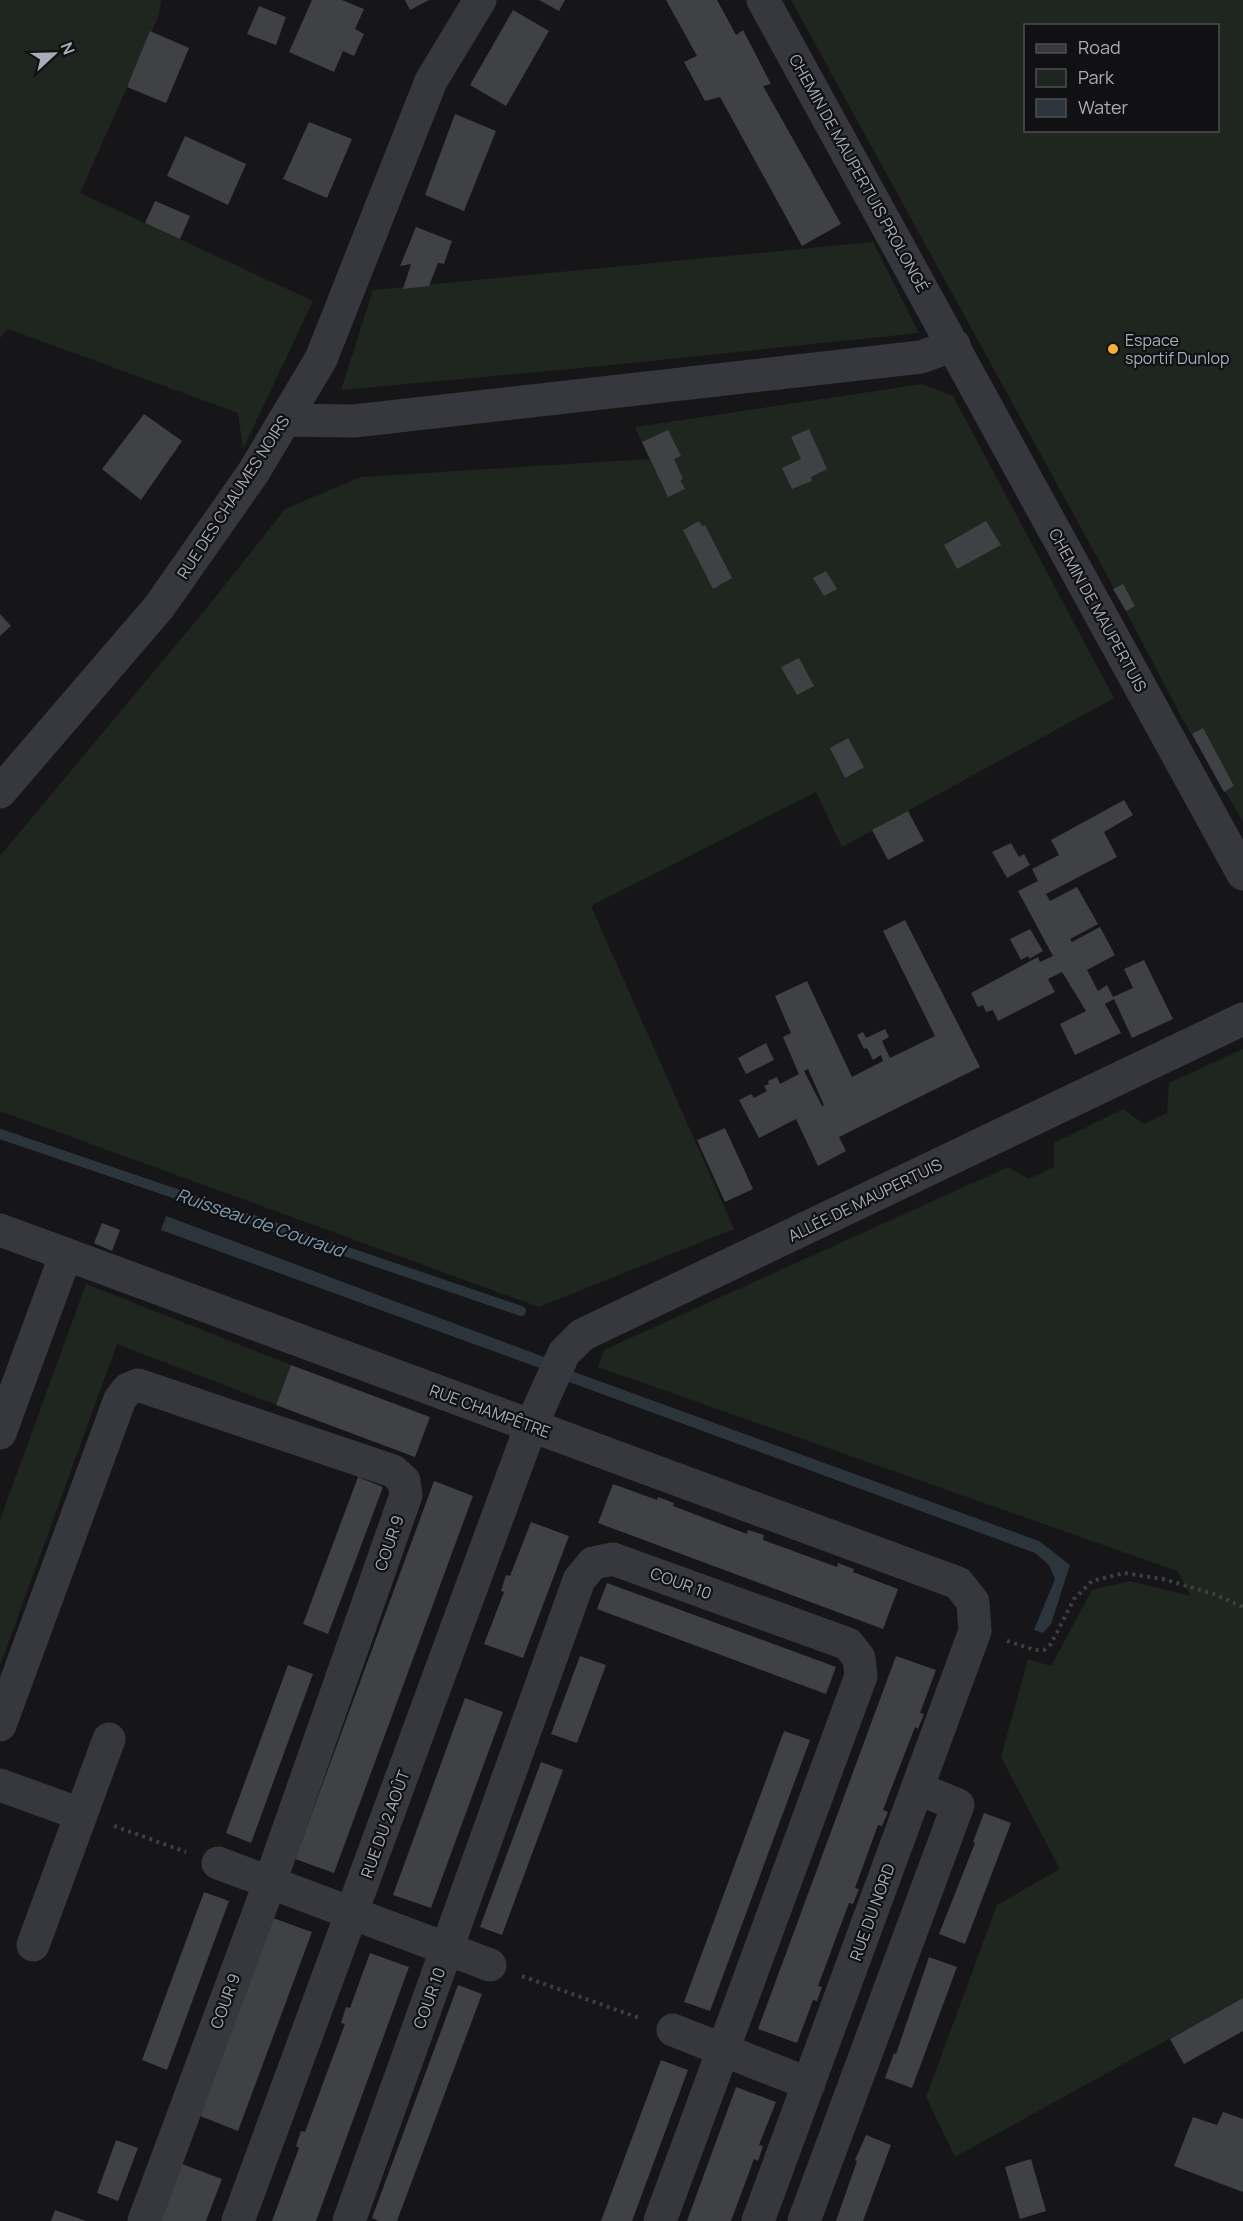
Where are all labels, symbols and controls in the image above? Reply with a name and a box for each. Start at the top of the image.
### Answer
north arrow [24,24,84,84]
legend [1024,24,1219,132]
text: Road [1078,35,1121,59]
text: N [56,39,80,58]
street label: CHEMIN DE MAUPERTUIS PROLONGÉ [784,50,934,296]
text: Park [1078,65,1115,89]
text: Water [1078,95,1128,119]
place label: Espace sportif Dunlop [1125,329,1230,369]
marker: Espace sportif Dunlop [1106,342,1120,356]
street label: RUE DES CHAUMES NOIRS [172,411,294,583]
street label: CHEMIN DE MAUPERTUIS [1044,524,1152,696]
street label: ALLÉE DE MAUPERTUIS [784,1153,946,1247]
water label: Ruisseau de Couraud [173,1182,350,1263]
street label: RUE CHAMPÊTRE [426,1379,554,1443]
street label: COUR 9 [369,1512,409,1574]
street label: COUR 10 [647,1562,715,1604]
street label: RUE DU 2 AOÛT [355,1767,415,1881]
street label: RUE DU NORD [844,1860,900,1964]
street label: COUR 10 [408,1964,450,2032]
street label: COUR 9 [205,1970,245,2032]

